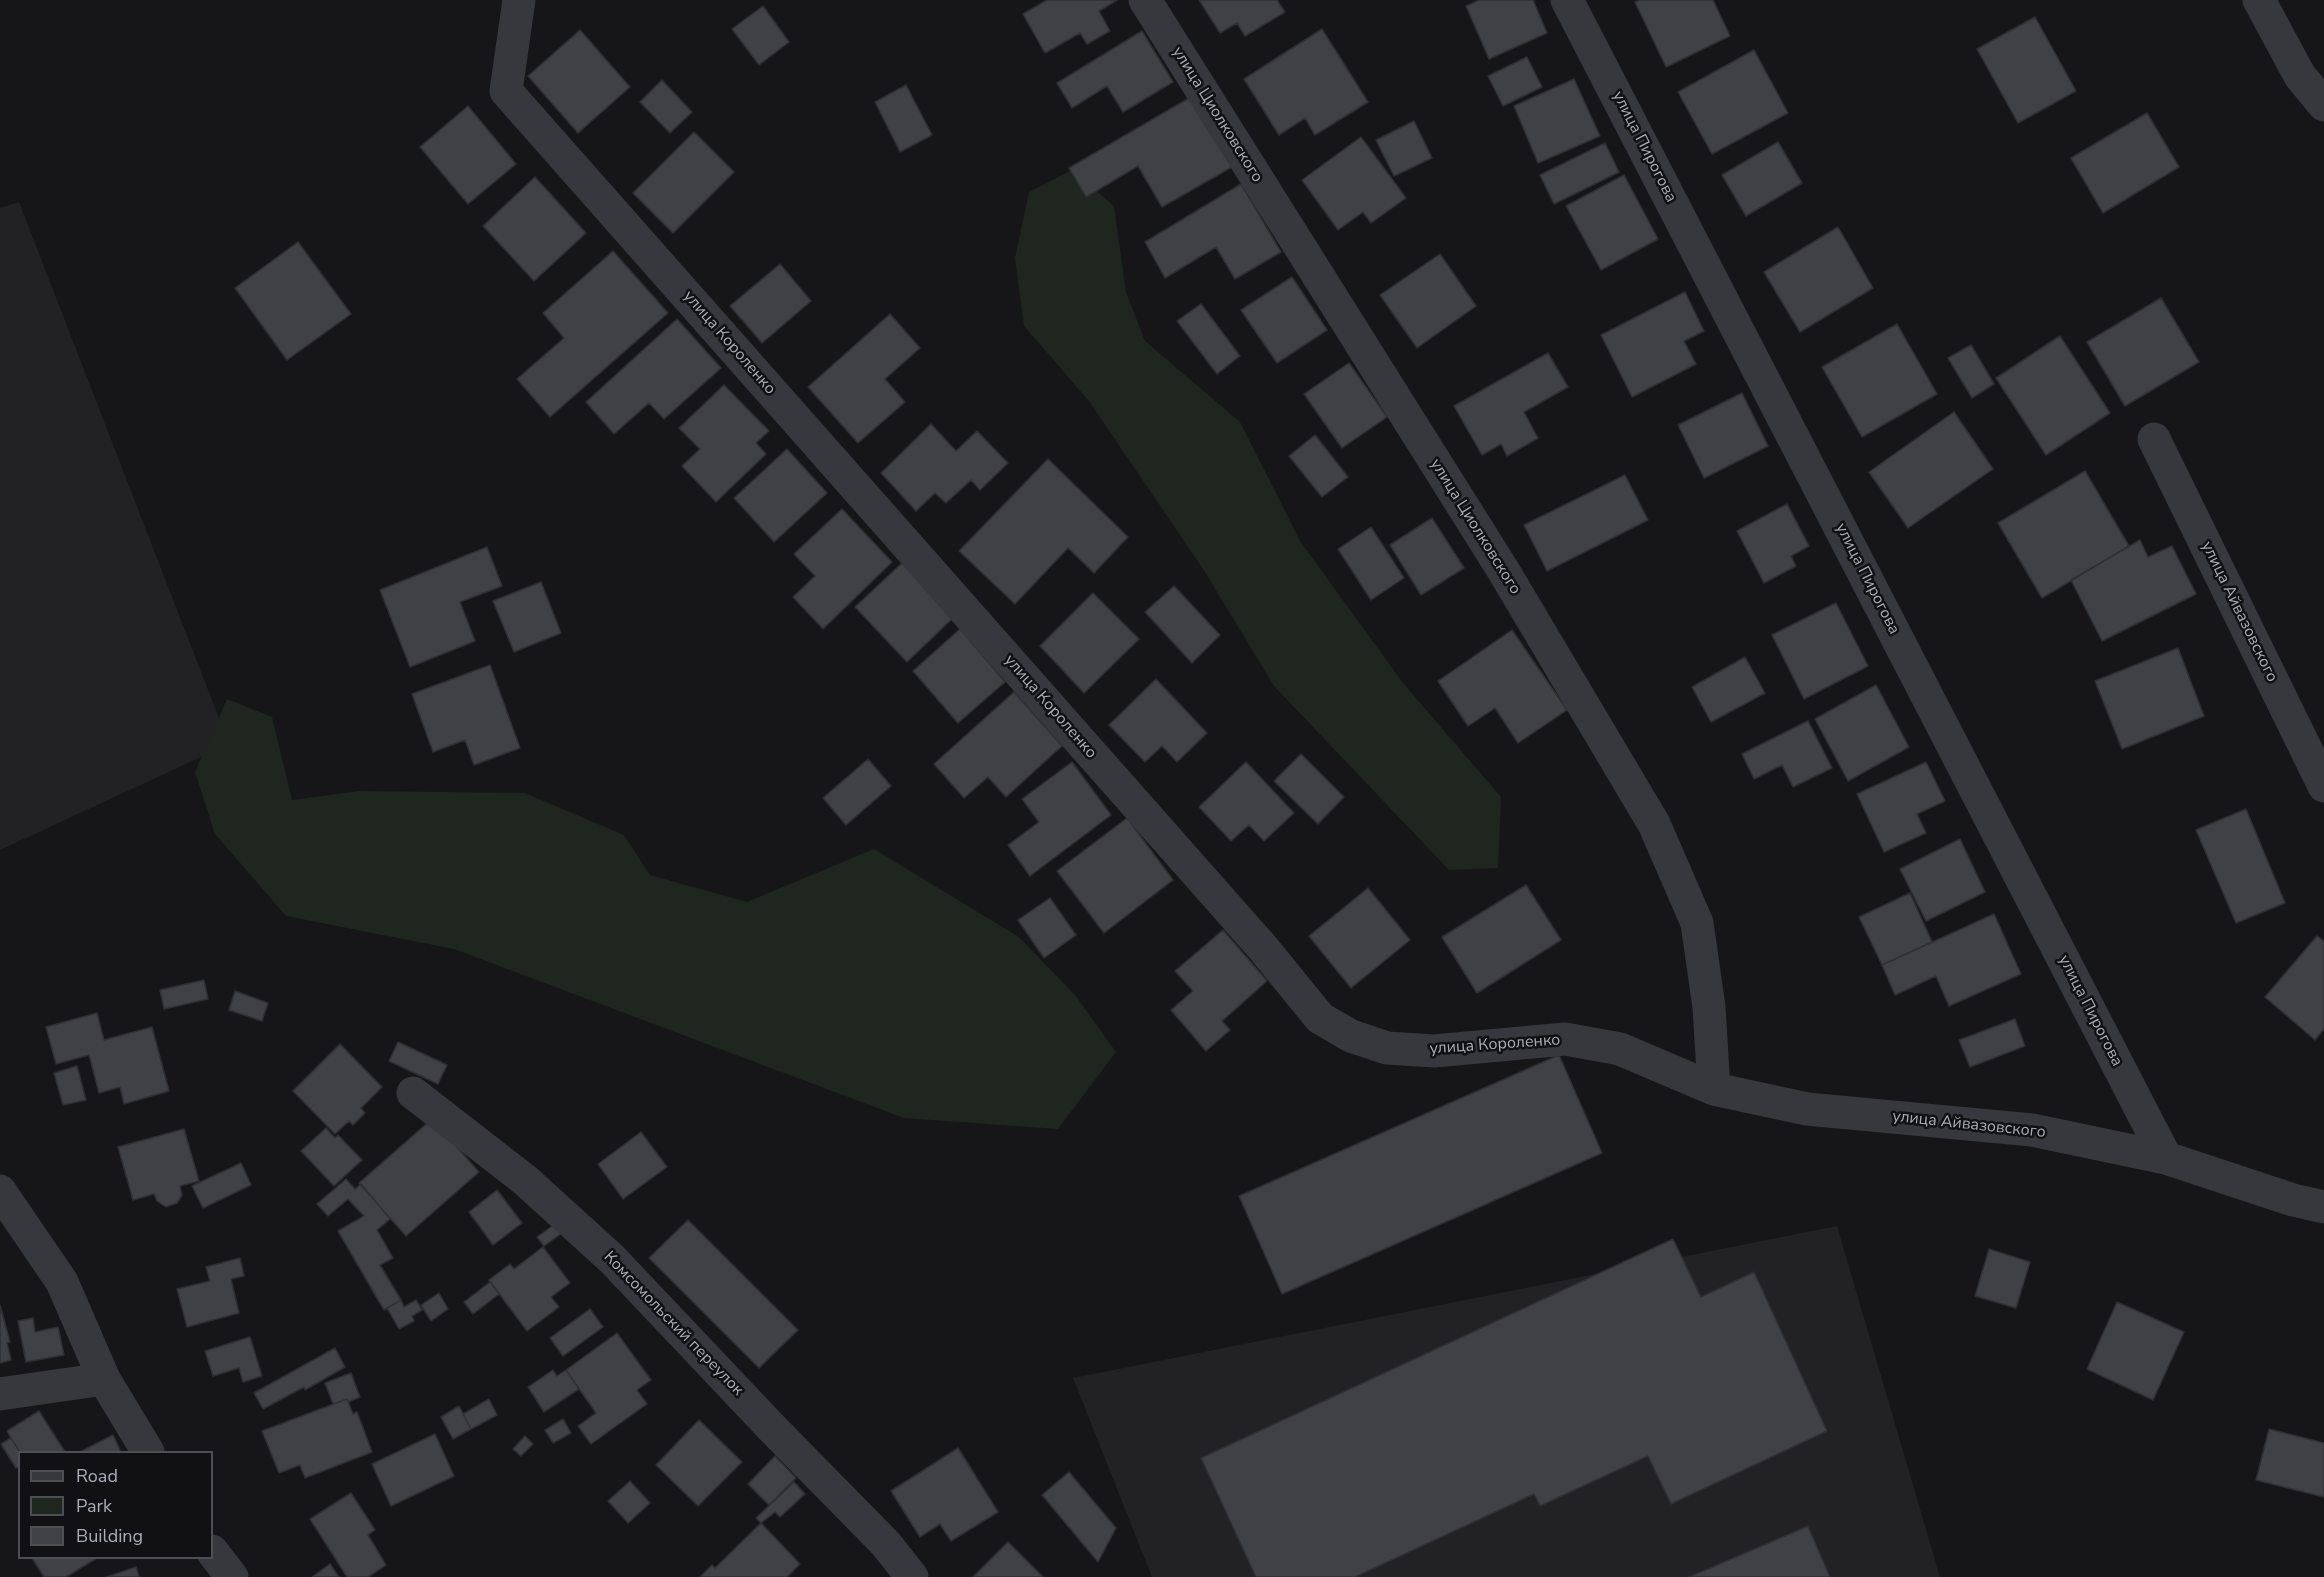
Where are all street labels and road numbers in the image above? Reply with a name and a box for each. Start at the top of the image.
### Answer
street label: улица Циолковского [1167,44,1267,186]
street label: улица Пирогова [1608,88,1680,206]
street label: улица Короленко [679,287,779,399]
street label: улица Циолковского [1425,456,1525,598]
street label: улица Пирогова [1831,520,1903,638]
street label: улица Айвазовского [2197,539,2281,685]
street label: улица Короленко [1000,651,1100,763]
street label: улица Пирогова [2054,952,2126,1070]
street label: улица Короленко [1429,1031,1561,1059]
street label: улица Айвазовского [1891,1107,2047,1143]
street label: Комсомольский переулок [599,1248,747,1400]

